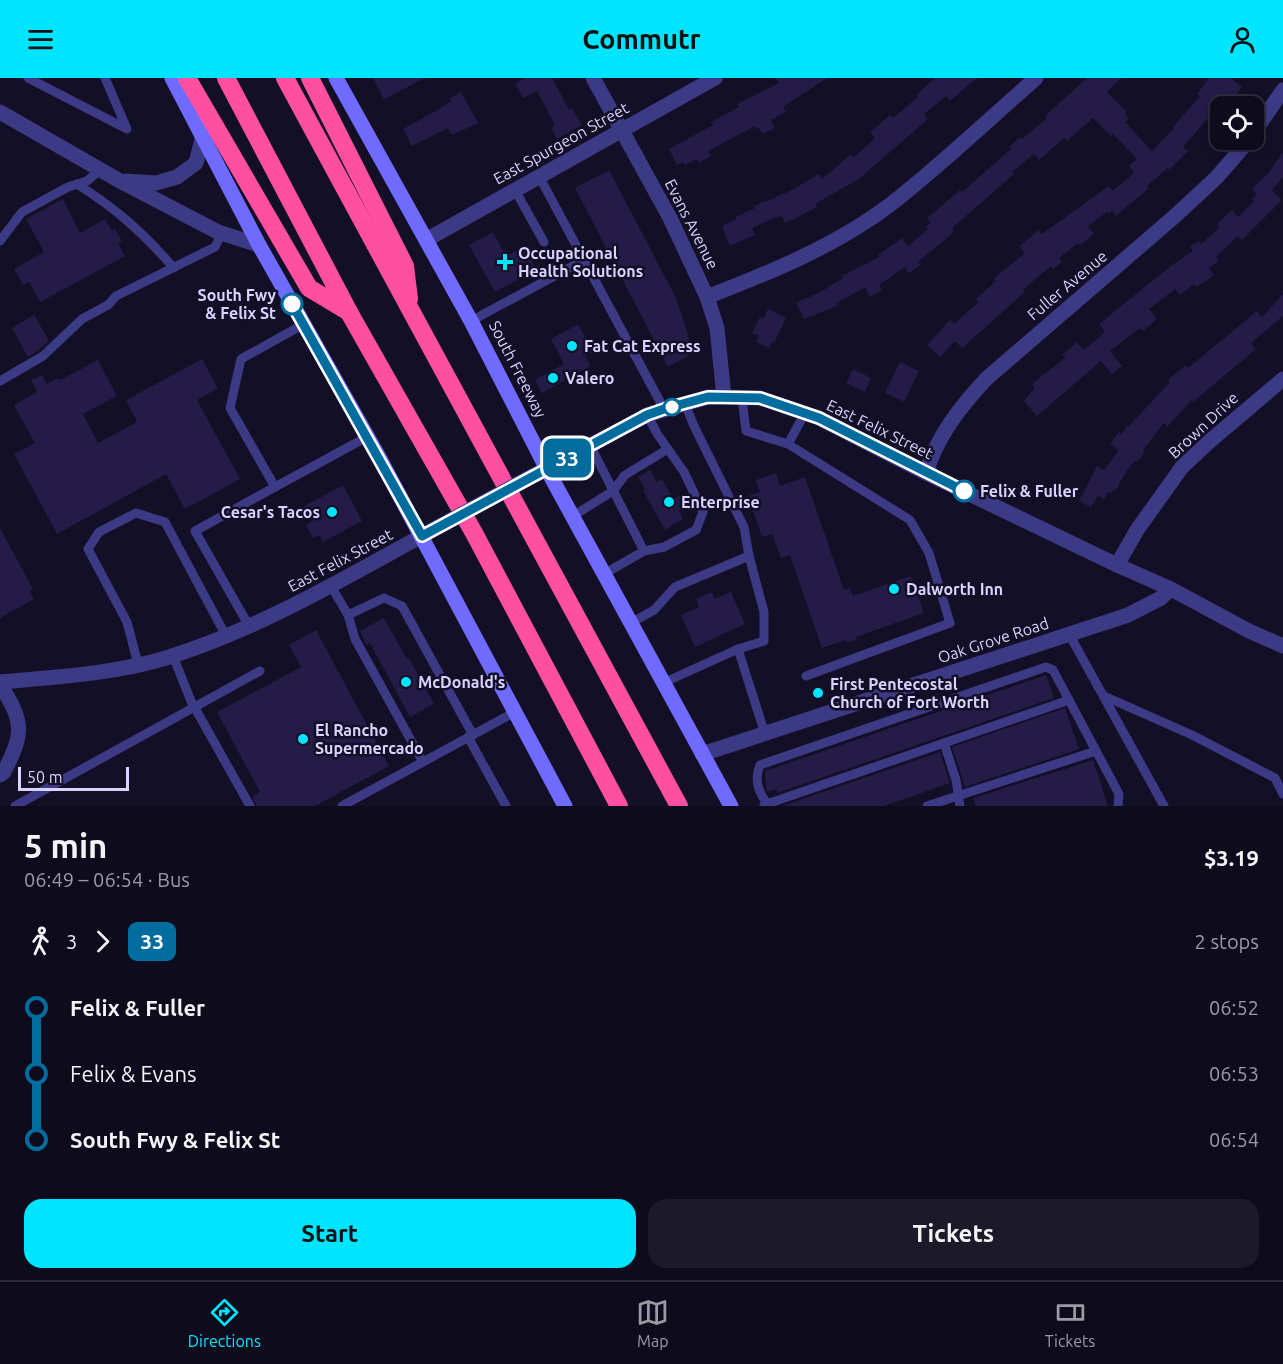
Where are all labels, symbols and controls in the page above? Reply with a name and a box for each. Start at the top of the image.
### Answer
icon: menu [24,23,57,56]
icon: person [1226,23,1259,56]
text: Commutr [582,24,701,54]
map controls [1210,96,1264,150]
button: locate [1210,96,1264,150]
street label: East Spurgeon Street [490,98,632,188]
street label: Evans Avenue [662,176,722,272]
place label: Occupational Health Solutions [518,244,643,280]
street label: Fuller Avenue [1024,247,1110,323]
marker: Occupational Health Solutions [496,253,514,271]
place label: South Fwy & Felix St [198,286,276,322]
marker: South Fwy & Felix St [281,293,303,315]
street label: South Freeway [486,318,550,421]
place label: Fat Cat Express [584,337,701,355]
marker: Fat Cat Express [565,339,579,353]
place label: Valero [565,369,614,387]
marker: Valero [546,371,560,385]
street label: Brown Drive [1164,388,1242,462]
street label: East Felix Street [824,396,937,463]
unlabelled marker [663,398,681,416]
line badge: 33 [540,438,594,478]
text: 33 [555,446,579,470]
marker: Felix & Fuller [953,480,975,502]
place label: Felix & Fuller [980,482,1079,500]
place label: Enterprise [681,493,760,511]
marker: Enterprise [662,495,676,509]
place label: Cesar's Tacos [221,503,320,521]
marker: Cesar's Tacos [325,505,339,519]
street label: East Felix Street [285,525,396,595]
place label: Dalworth Inn [906,580,1003,598]
marker: Dalworth Inn [887,582,901,596]
street label: Oak Grove Road [935,614,1051,666]
place label: McDonald's [418,673,505,691]
marker: McDonald's [399,675,413,689]
place label: First Pentecostal Church of Fort Worth [830,675,989,711]
marker: First Pentecostal Church of Fort Worth [811,686,825,700]
place label: El Rancho Supermercado [315,721,424,757]
marker: El Rancho Supermercado [296,732,310,746]
scale bar [18,764,129,792]
text: 50 m [27,768,63,786]
text: 5 min [24,827,107,864]
text: $3.19 [1204,845,1259,870]
text: 06:49 – 06:54 · Bus [24,868,190,891]
icon: walk [24,925,57,958]
icon: forward [86,925,119,958]
text: 33 [140,929,164,953]
text: 3 [66,930,77,953]
text: 2 stops [1195,930,1259,953]
text: Felix & Fuller [70,995,205,1020]
text: 06:52 [1209,996,1259,1019]
text: Felix & Evans [70,1061,197,1086]
text: 06:53 [1209,1062,1259,1085]
text: South Fwy & Felix St [70,1127,280,1152]
text: 06:54 [1209,1128,1259,1151]
button: Start [24,1199,636,1268]
button: Tickets [648,1199,1259,1268]
tab: Directions [188,1296,261,1350]
tab: Map [636,1296,669,1350]
tab: Tickets [1045,1296,1095,1350]

